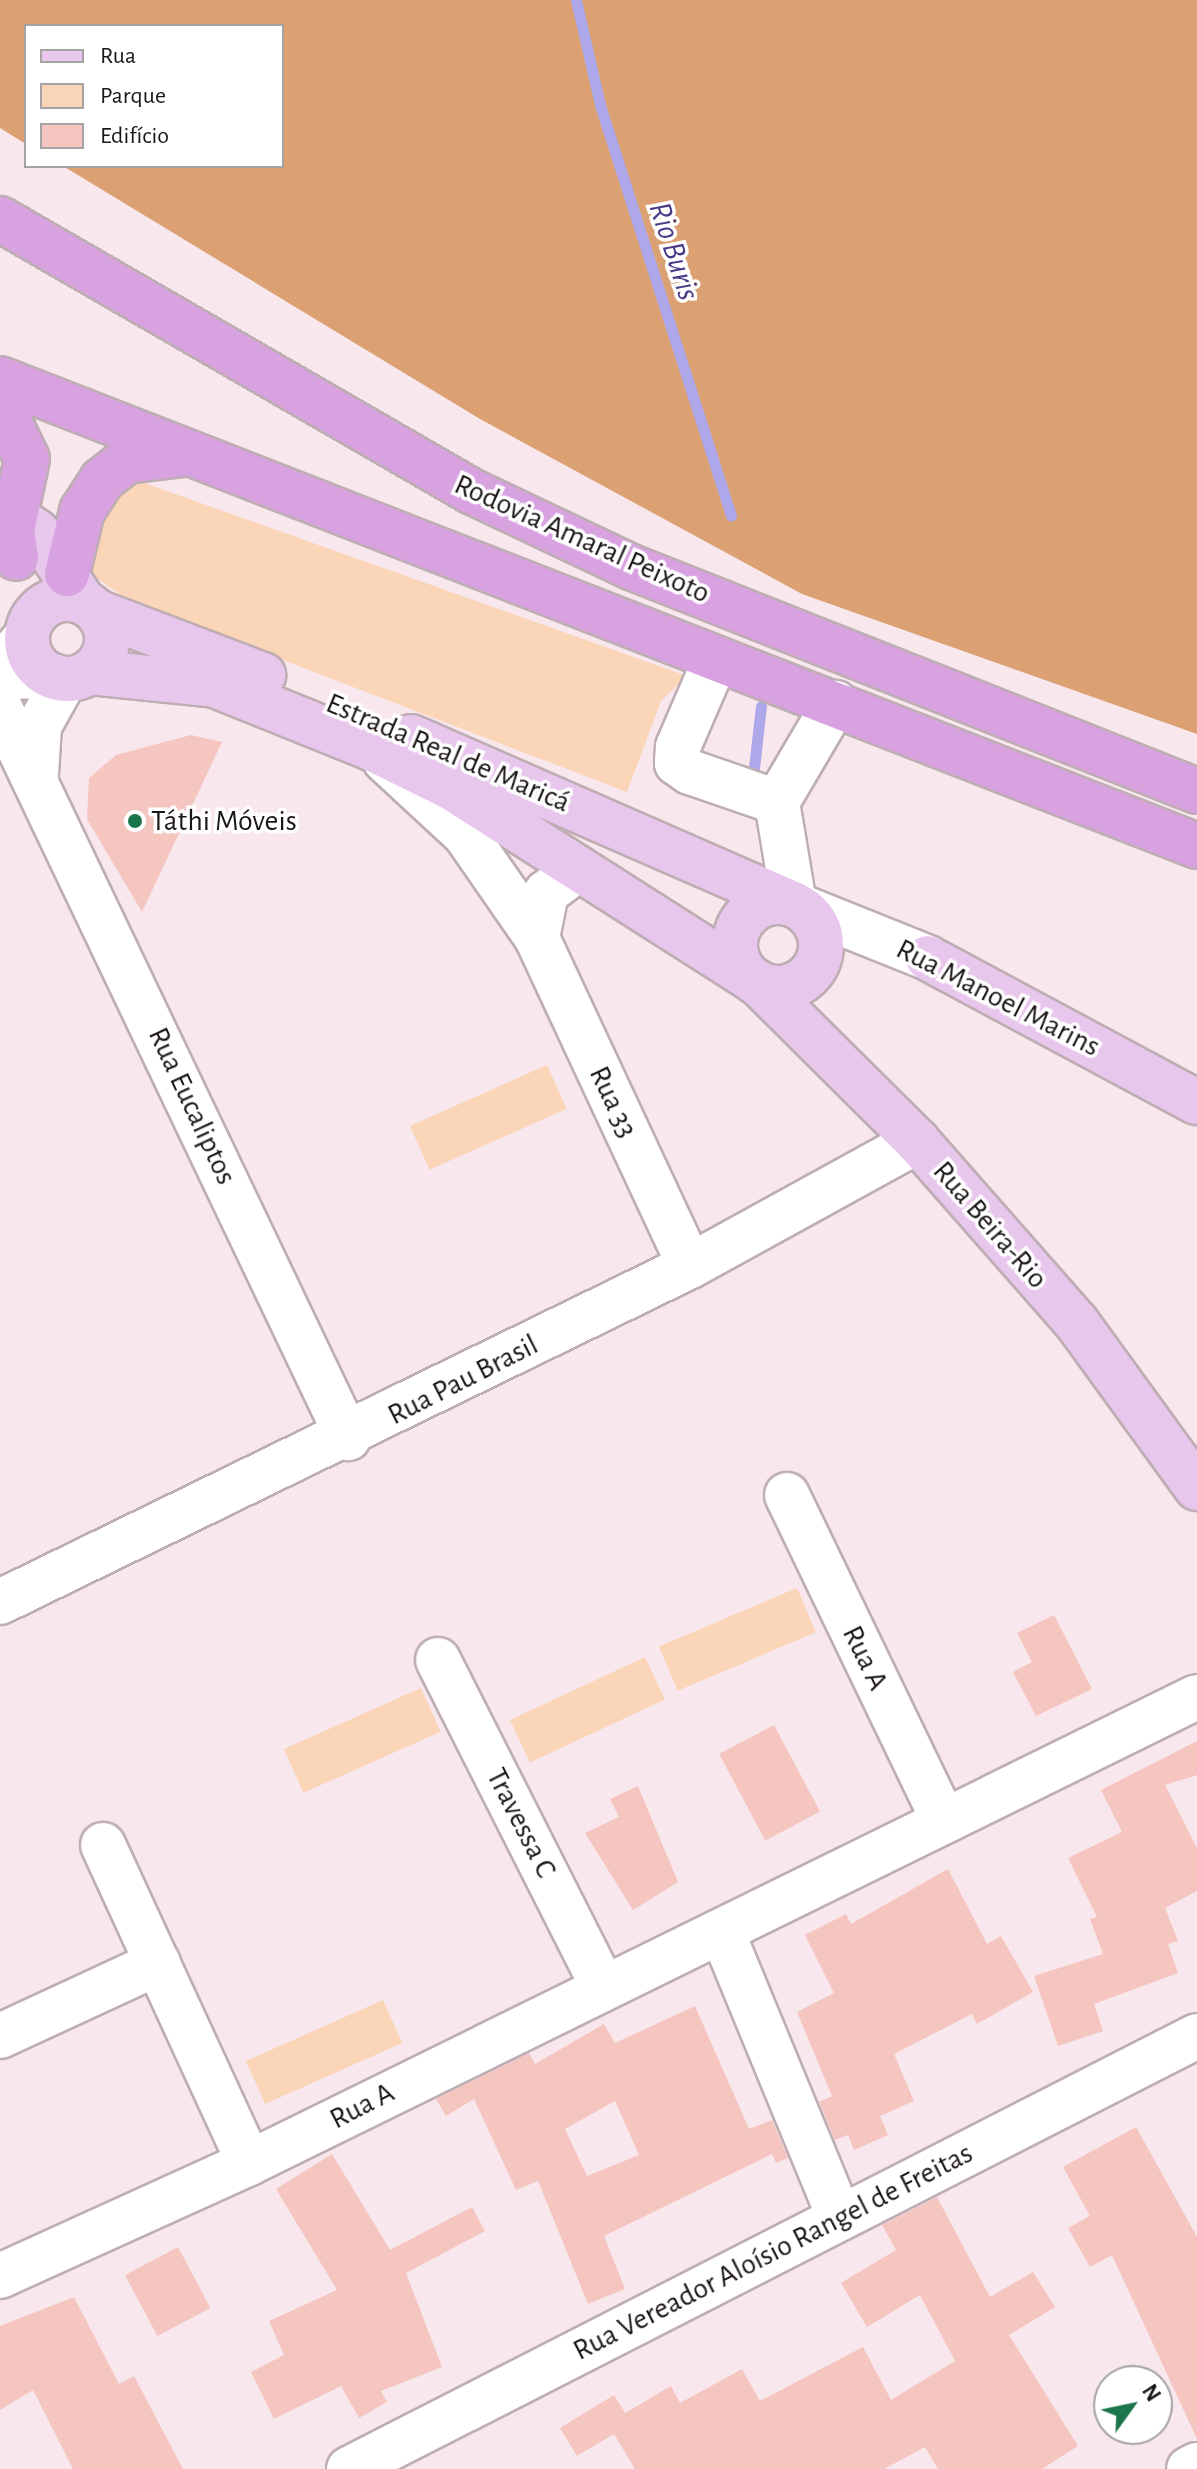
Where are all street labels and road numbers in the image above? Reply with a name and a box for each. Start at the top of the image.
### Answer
street label: Rodovia Amaral Peixoto [449,466,715,612]
street label: Estrada Real de Maricá [321,685,575,821]
street label: Rua Manoel Marins [890,931,1106,1065]
street label: Rua Eucaliptos [140,1022,244,1190]
street label: Rua 33 [581,1060,645,1144]
street label: Rua Beira-Rio [925,1154,1055,1296]
street label: Rua Pau Brasil [382,1327,544,1433]
street label: Rua A [834,1620,896,1696]
street label: Travessa C [478,1762,564,1884]
street label: Rua A [324,2075,400,2137]
street label: Rua Vereador Aloísio Rangel de Freitas [567,2135,979,2369]

